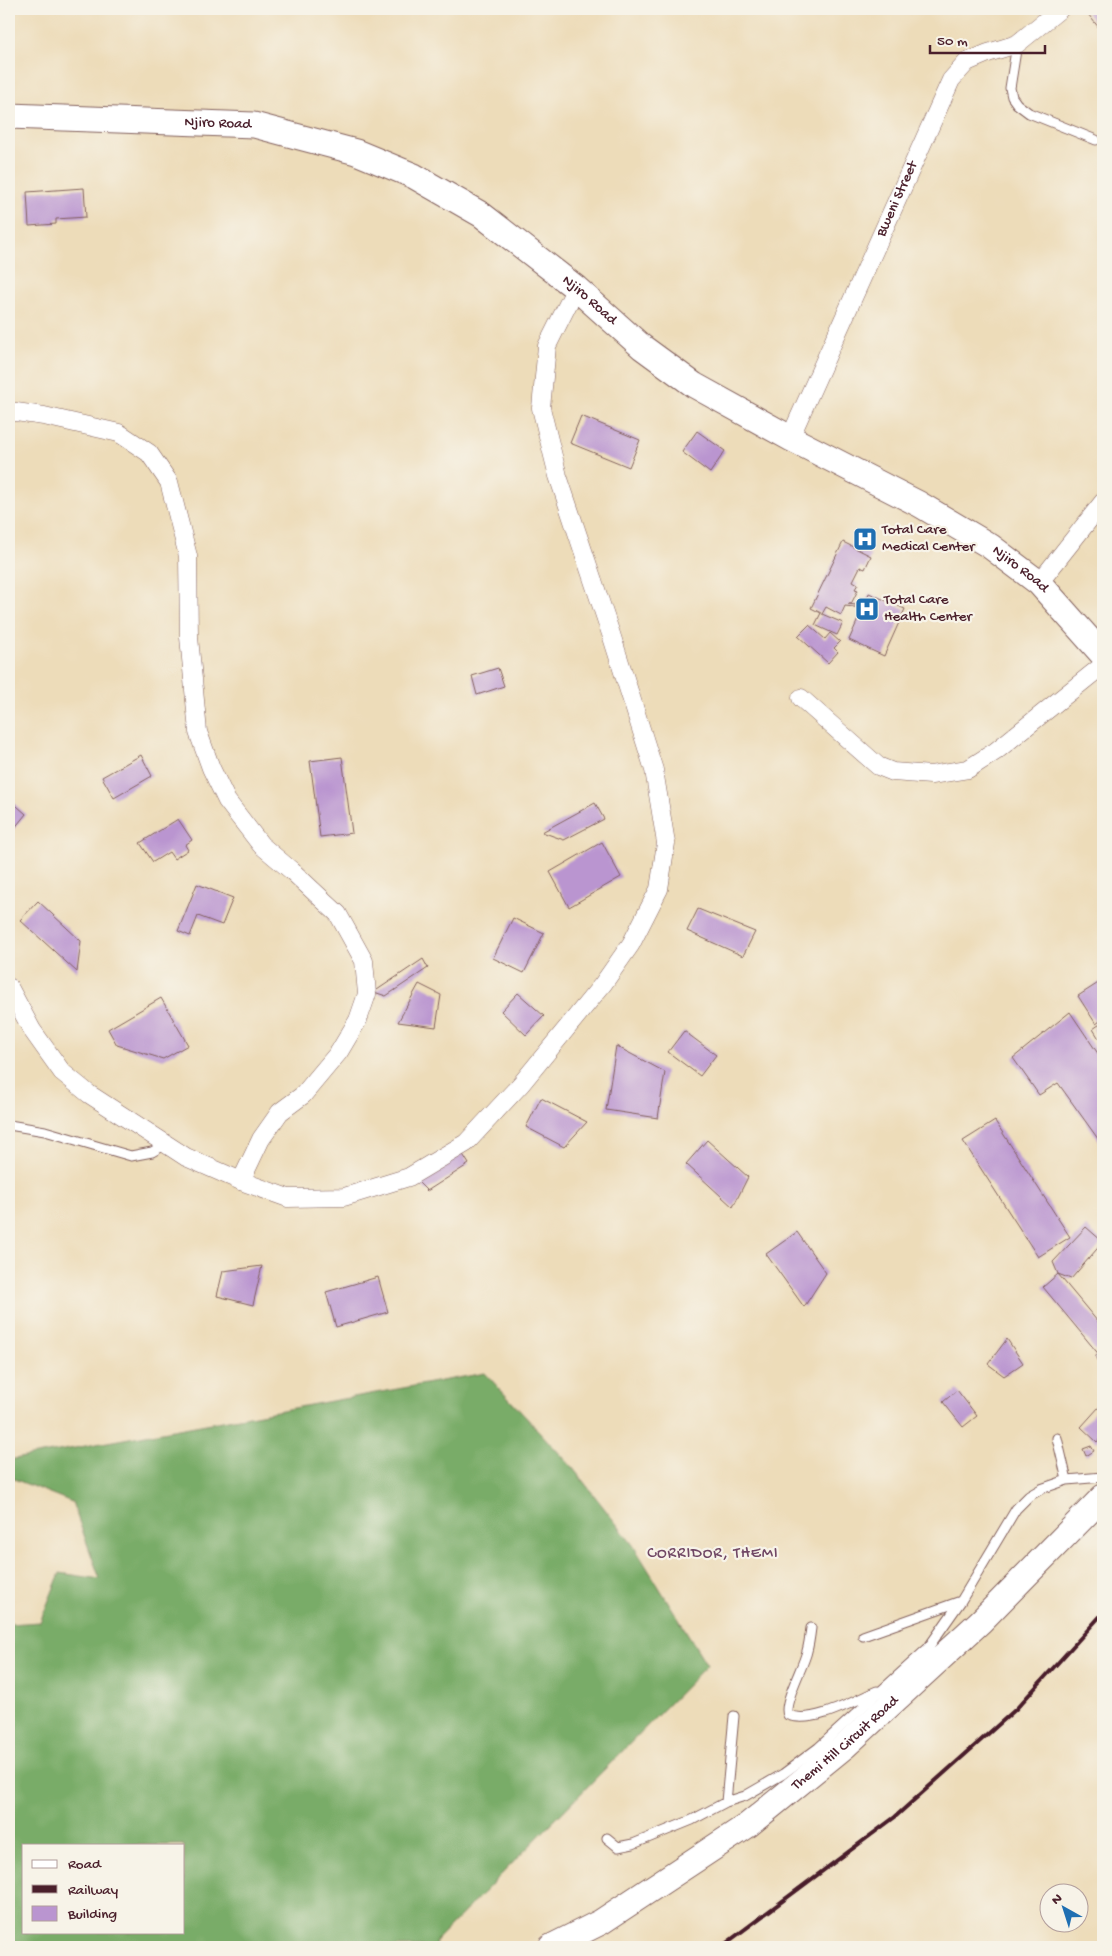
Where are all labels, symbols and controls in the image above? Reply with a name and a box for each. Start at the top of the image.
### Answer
scale bar [930,22,1044,54]
text: 50 m [937,33,968,51]
street label: Njiro Road [184,113,253,134]
street label: Bweni Street [872,157,923,241]
street label: Njiro Road [558,272,621,330]
place label: Total Care Medical Center [881,521,976,556]
hospital icon: Total Care Medical Center [852,526,878,552]
street label: Njiro Road [988,542,1053,598]
place label: Total Care Health Center [883,591,974,626]
hospital icon: Total Care Health Center [854,596,880,622]
district label: CORRIDOR, THEMI [647,1545,779,1564]
street label: Themi Hill Circuit Road [787,1691,903,1795]
legend [22,1844,185,1934]
text: Road [68,1856,102,1874]
text: Railway [68,1882,119,1900]
north arrow [1040,1884,1090,1934]
text: N [1048,1890,1066,1909]
text: Building [67,1906,117,1924]

